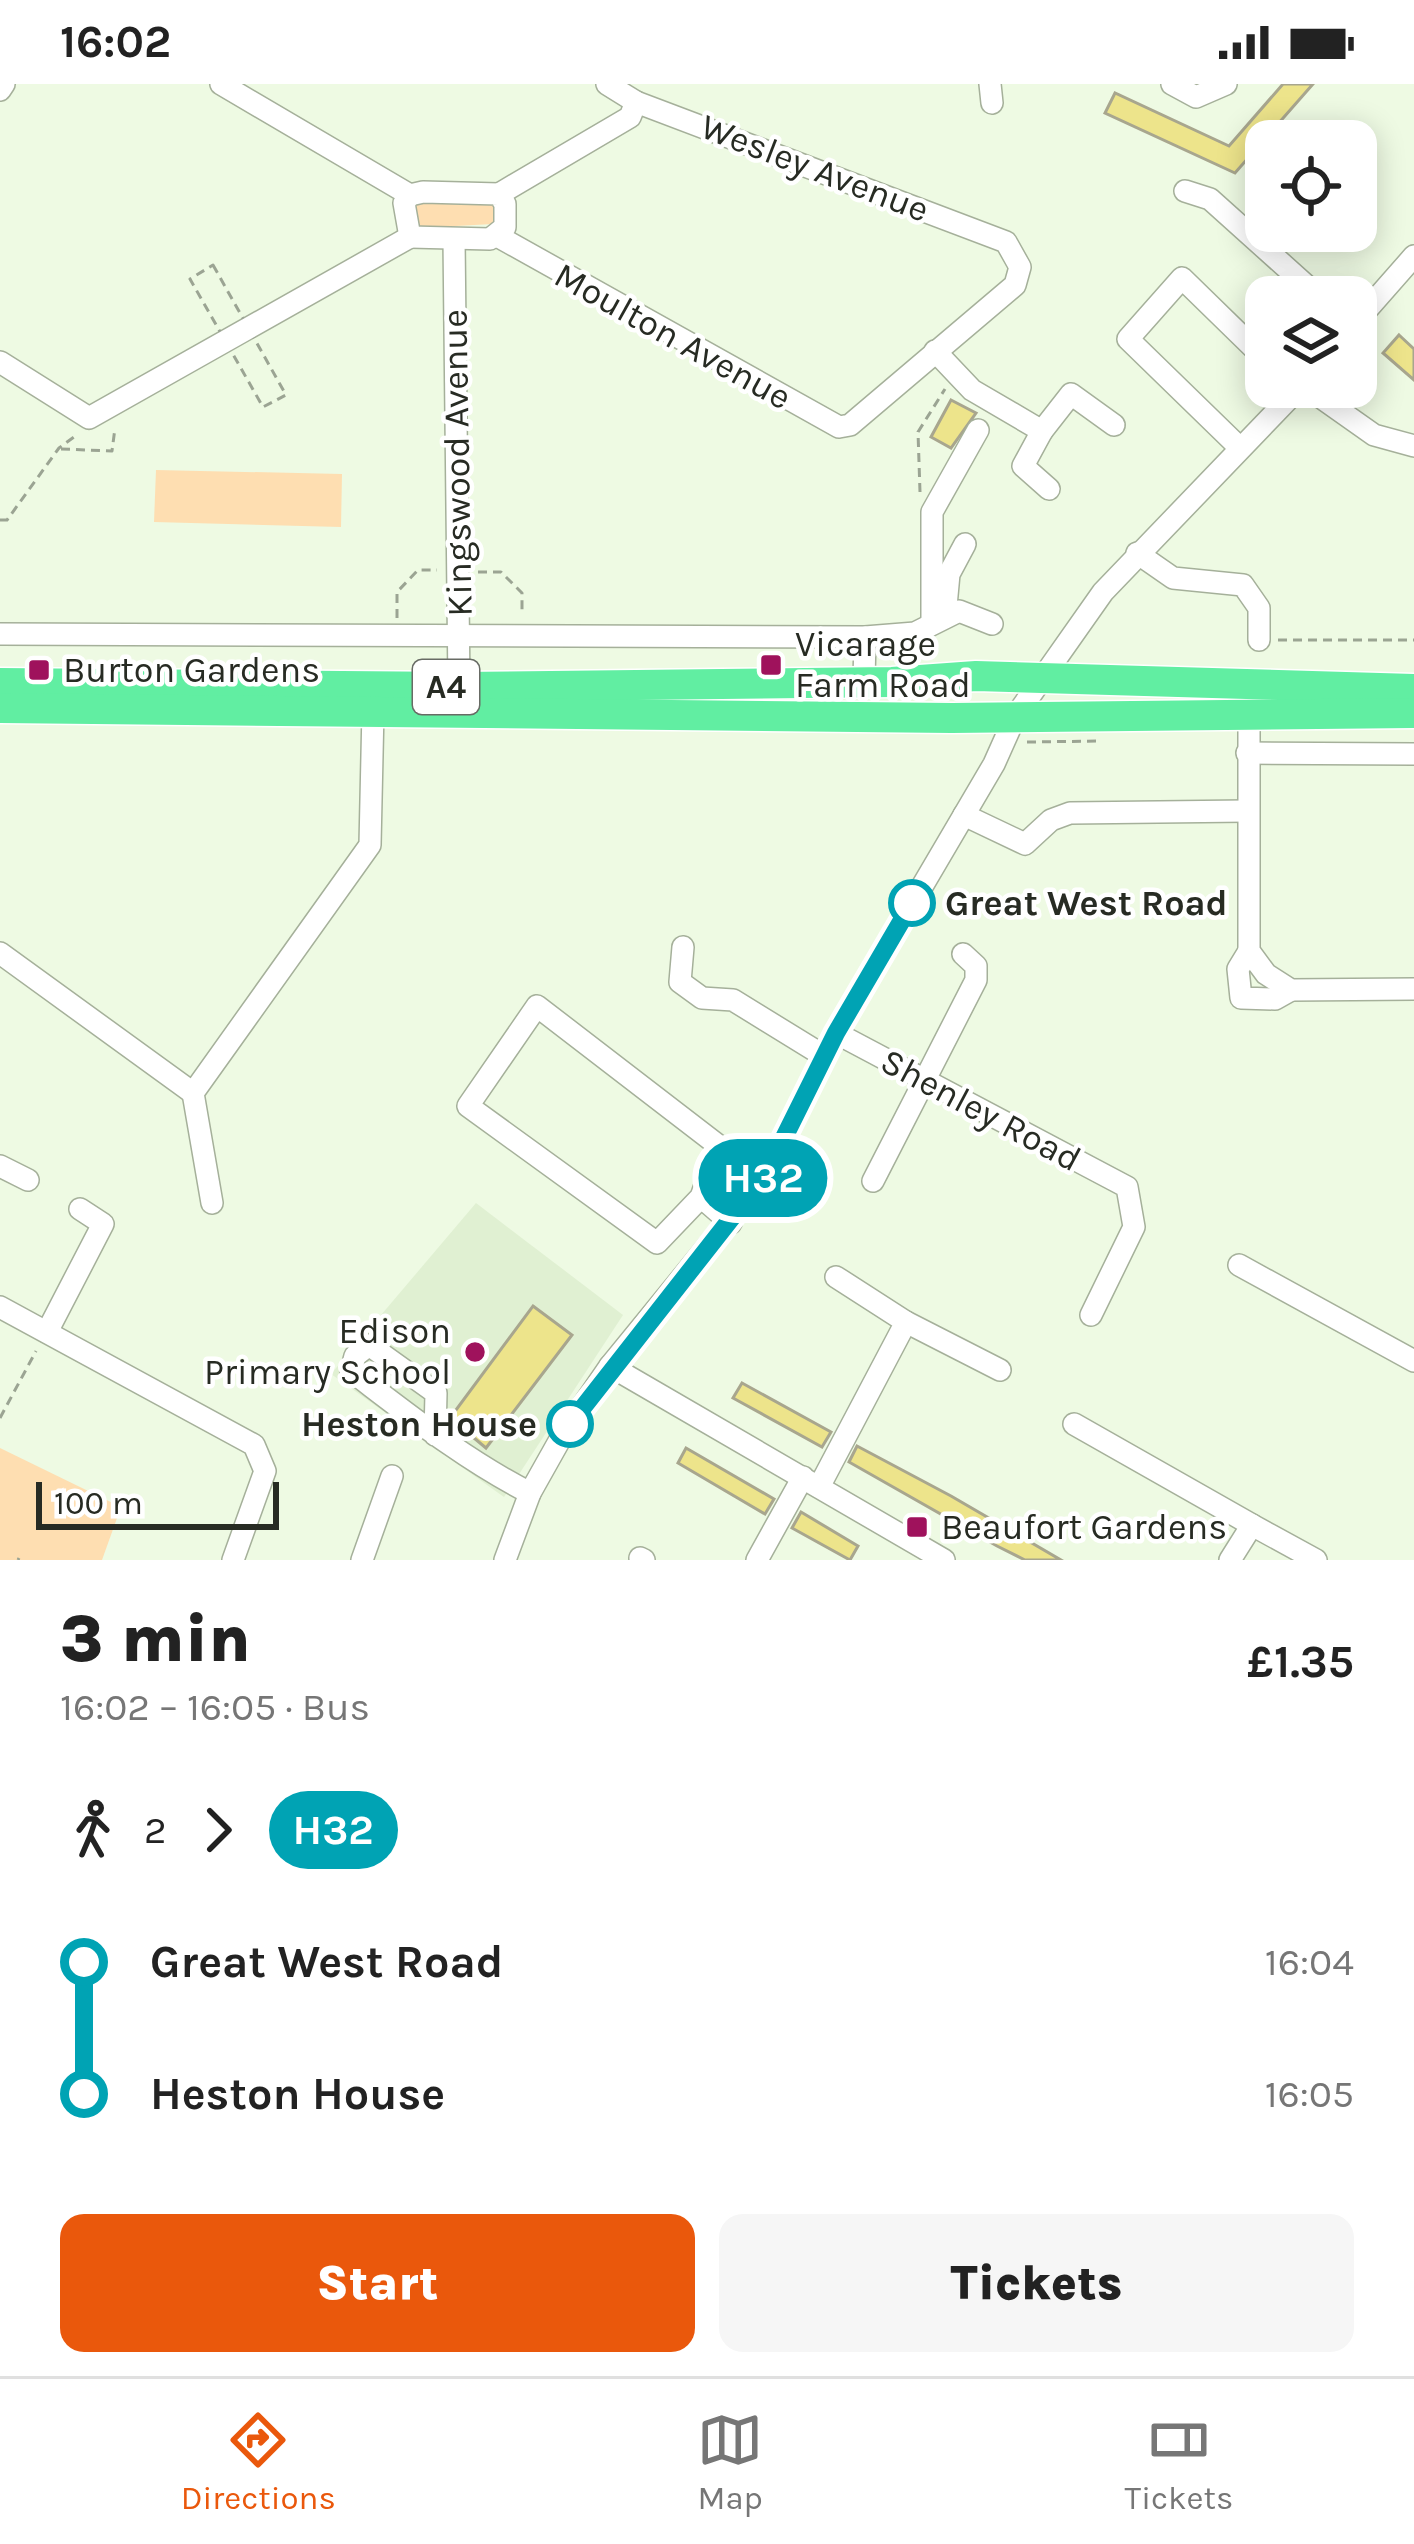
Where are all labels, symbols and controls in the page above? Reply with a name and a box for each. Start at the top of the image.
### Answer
text: 16:02 [60,16,171,68]
street label: Wesley Avenue [695,105,935,231]
map controls [1245,120,1377,408]
button: locate [1245,120,1377,252]
street label: Moulton Avenue [547,254,799,418]
button: layers [1245,276,1377,408]
street label: Kingswood Avenue [433,309,481,617]
place label: Vicarage Farm Road [795,623,971,706]
place label: Burton Gardens [63,649,320,691]
marker: Vicarage Farm Road [758,652,784,678]
marker: Burton Gardens [26,657,52,683]
road number: A4 [413,660,479,714]
marker: Great West Road [890,881,934,925]
place label: Great West Road [945,882,1228,924]
street label: Shenley Road [874,1040,1088,1180]
line badge: H32 [694,1139,832,1217]
text: H32 [722,1153,804,1203]
place label: Edison Primary School [204,1310,451,1393]
marker: Edison Primary School [462,1339,488,1365]
marker: Heston House [548,1402,592,1446]
place label: Heston House [301,1403,537,1445]
scale bar [36,1476,279,1529]
text: 100 m [54,1484,143,1522]
place label: Beaufort Gardens [941,1506,1227,1548]
marker: Beaufort Gardens [904,1514,930,1540]
text: 3 min [60,1600,251,1678]
text: £1.35 [1247,1636,1354,1688]
text: 16:02 – 16:05 · Bus [60,1684,370,1730]
icon: walk [60,1797,126,1863]
icon: forward [185,1797,251,1863]
text: H32 [293,1805,374,1855]
text: 2 [144,1807,167,1853]
text: Great West Road [150,1936,503,1988]
text: 16:04 [1265,1939,1354,1985]
text: Heston House [150,2068,445,2120]
text: 16:05 [1265,2071,1354,2117]
button: Start [60,2214,695,2352]
button: Tickets [719,2214,1354,2352]
tab: Directions [181,2407,336,2517]
tab: Map [697,2407,763,2517]
tab: Tickets [1125,2407,1233,2517]

